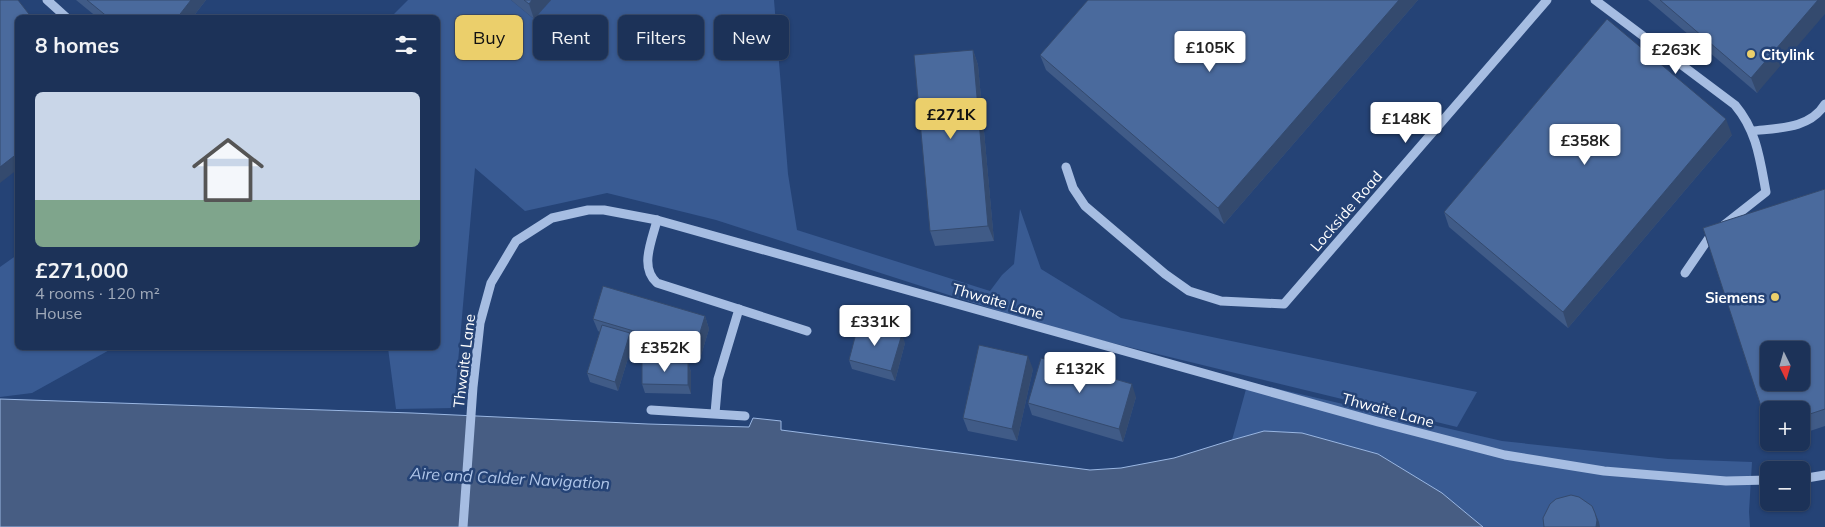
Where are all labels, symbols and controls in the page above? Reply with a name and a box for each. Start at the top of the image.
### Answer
chip: Buy [455,15,523,60]
chip: Rent [533,15,608,60]
chip: Filters [618,15,704,60]
chip: New [714,15,789,60]
pin: £105K [1175,30,1245,73]
icon: filters [392,31,420,59]
text: 8 homes [35,32,119,58]
pin: £263K [1641,32,1711,75]
text: £105K [1185,37,1235,57]
text: £263K [1651,39,1701,59]
place label: Citylink [1761,45,1815,64]
marker: Citylink [1745,48,1757,60]
pin: £271K [916,98,986,140]
pin: £148K [1371,102,1441,144]
text: £271K [926,104,976,124]
text: £148K [1381,108,1431,128]
pin: £358K [1550,124,1620,166]
icon: home [183,125,273,215]
text: £358K [1560,130,1610,150]
street label: Lockside Road [1306,167,1386,255]
text: £271,000 [35,257,128,283]
street label: Thwaite Lane [950,279,1046,323]
text: 4 rooms · 120 m² [35,283,160,303]
place label: Siemens [1705,288,1765,307]
marker: Siemens [1769,291,1781,303]
text: House [35,303,82,323]
pin: £331K [840,304,910,347]
text: £331K [850,311,900,331]
street label: Thwaite Lane [449,313,479,409]
pin: £352K [630,330,700,373]
text: £352K [640,337,690,357]
north arrow [1760,341,1810,391]
map controls [1760,341,1810,511]
pin: £132K [1045,352,1115,394]
text: £132K [1055,358,1105,378]
street label: Thwaite Lane [1340,389,1436,431]
button: + [1760,401,1810,451]
button: − [1760,461,1810,511]
water label: Aire and Calder Navigation [408,463,611,493]

